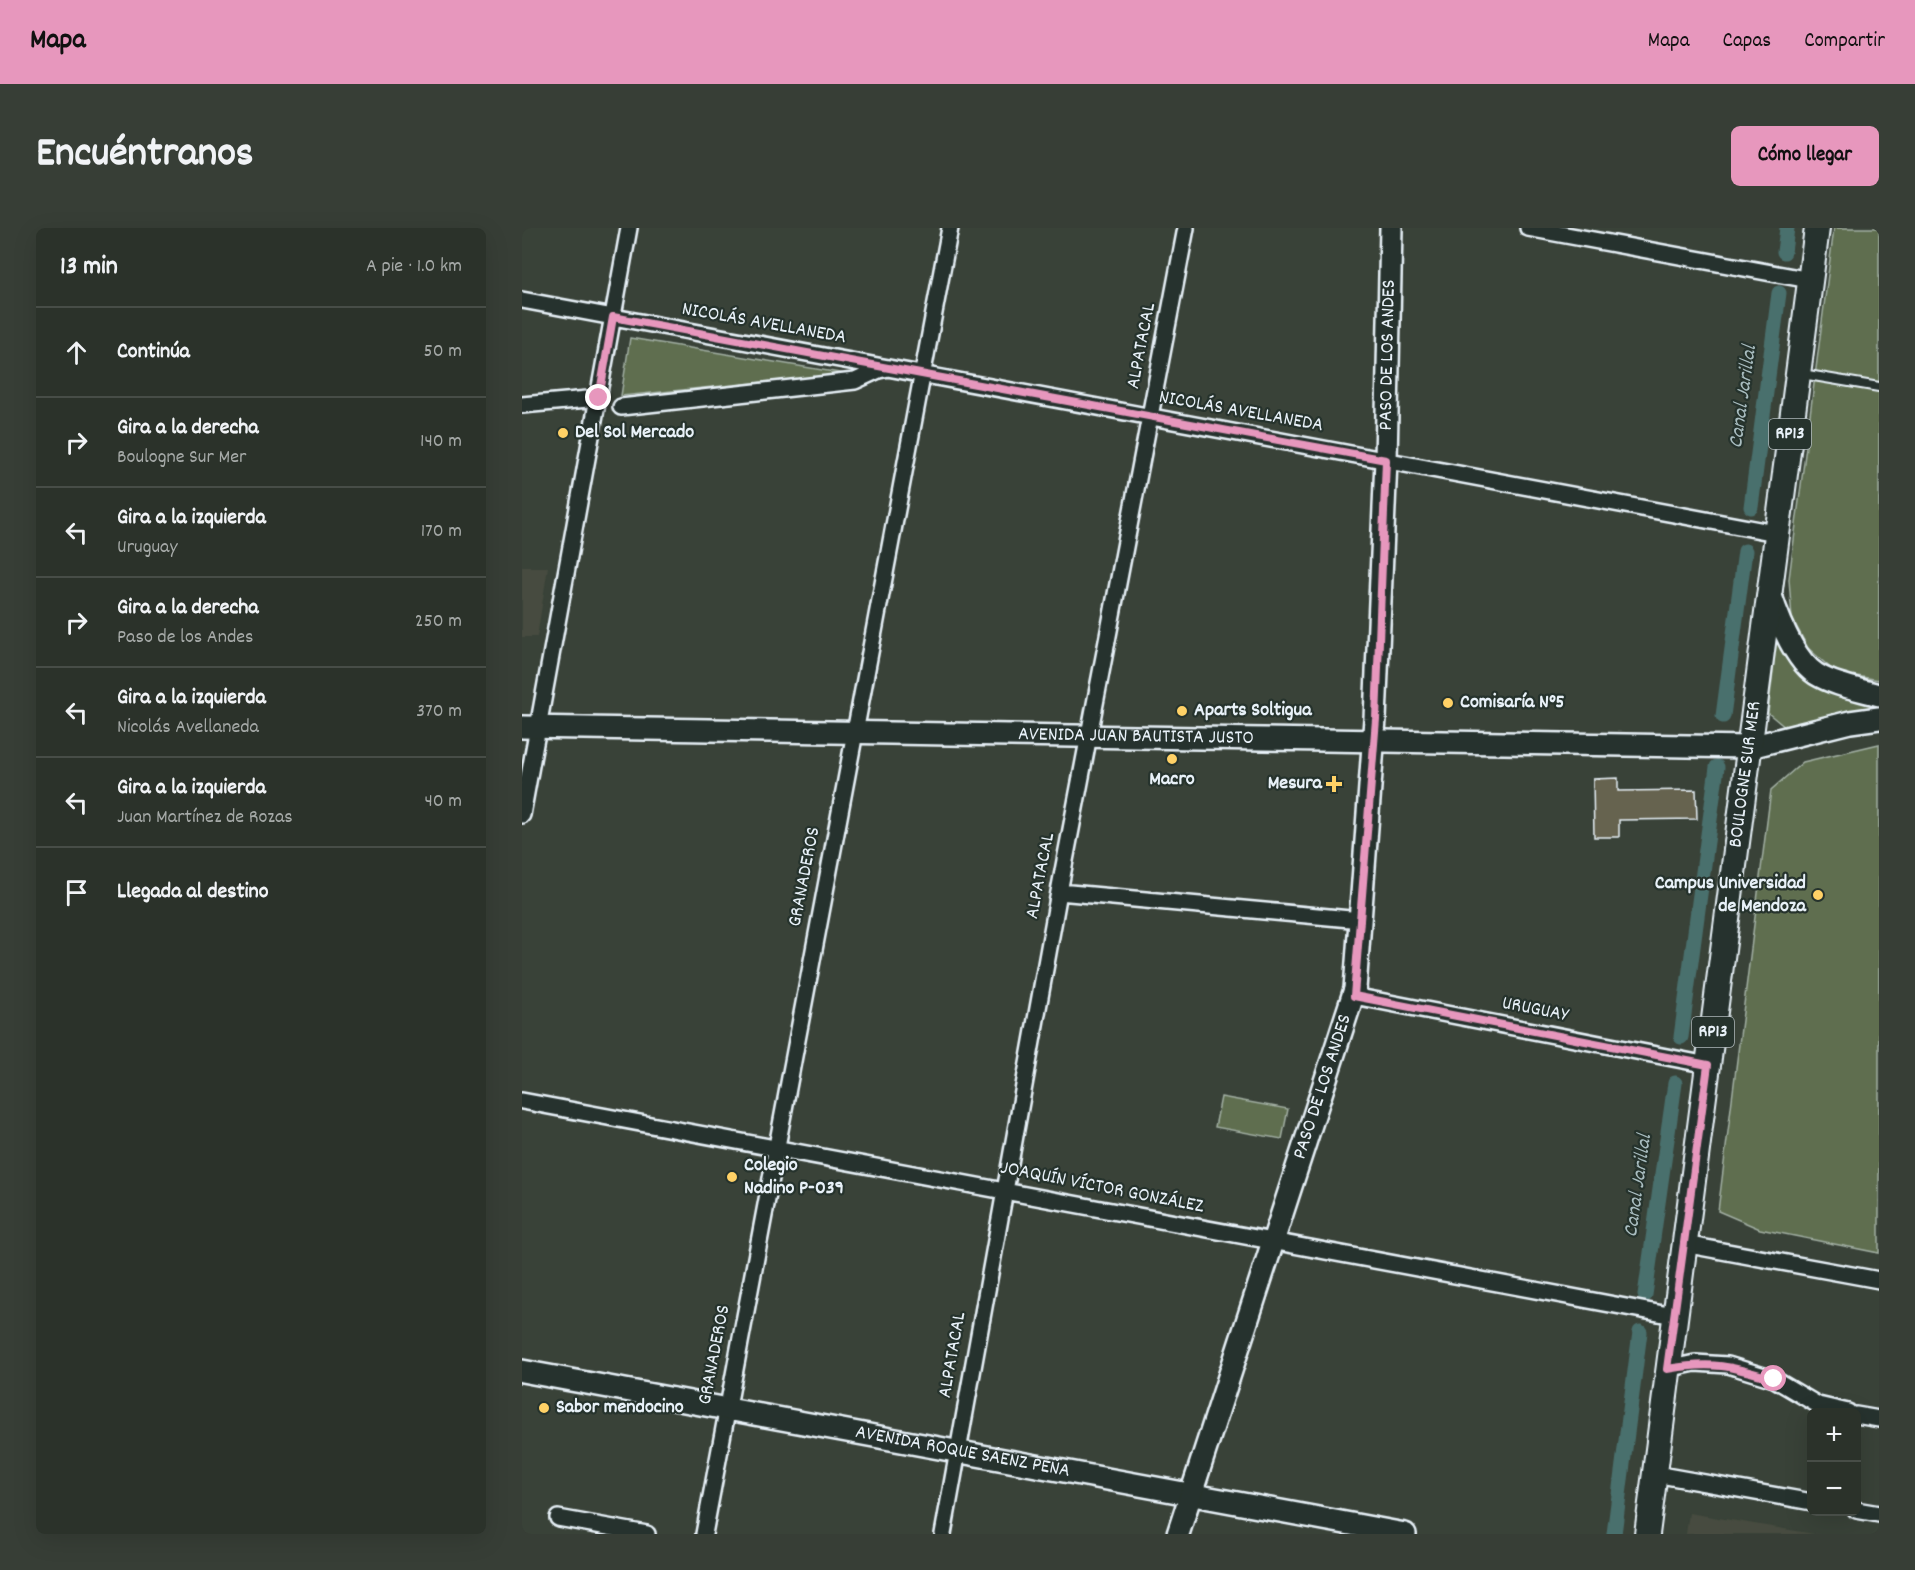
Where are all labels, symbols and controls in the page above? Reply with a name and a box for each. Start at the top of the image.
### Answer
text: Mapa [30,22,86,62]
text: Mapa [1648,27,1690,57]
text: Capas [1723,27,1771,57]
text: Compartir [1804,27,1885,57]
text: Encuéntranos [36,126,254,186]
button: Cómo llegar [1731,126,1879,186]
text: 13 min [60,249,118,286]
text: A pie · 1.0 km [366,253,462,281]
street label: PASO DE LOS ANDES [1373,279,1404,431]
street label: NICOLÁS AVELLANEDA [680,296,848,352]
street label: ALPATACAL [1120,301,1164,391]
icon: ahead [60,336,93,369]
text: Continúa [117,337,190,368]
text: 50 m [424,338,462,366]
water label: Canal Jarillal [1722,342,1766,450]
route end [585,384,611,410]
street label: NICOLÁS AVELLANEDA [1157,384,1325,440]
text: Gira a la derecha [117,413,259,444]
place label: Del Sol Mercado [575,419,694,447]
road number: RP13 [1769,419,1811,449]
icon: right [60,426,93,459]
marker: Del Sol Mercado [556,426,570,440]
text: 140 m [420,428,462,456]
text: Boulogne Sur Mer [117,444,246,472]
text: Gira a la izquierda [117,503,266,534]
icon: left [60,516,93,549]
text: 170 m [421,518,462,546]
text: Uruguay [117,534,178,562]
text: Gira a la derecha [117,593,259,624]
icon: right [60,606,93,639]
text: 250 m [415,608,462,636]
text: Paso de los Andes [117,624,254,652]
text: Gira a la izquierda [117,683,266,714]
place label: Comisaría N°5 [1460,689,1565,717]
icon: left [60,696,93,729]
marker: Comisaría N°5 [1441,696,1455,710]
place label: Aparts Soltigua [1194,697,1312,725]
text: 370 m [416,698,462,726]
street label: BOULOGNE SUR MER [1722,700,1769,849]
marker: Aparts Soltigua [1175,704,1189,718]
text: Nicolás Avellaneda [117,714,259,742]
street label: AVENIDA JUAN BAUTISTA JUSTO [1018,721,1254,753]
marker: Macro [1165,752,1179,766]
place label: Macro [1149,766,1195,794]
place label: Mesura [1268,770,1323,798]
text: Gira a la izquierda [117,773,266,804]
marker: Mesura [1327,777,1341,791]
icon: left [60,786,93,819]
text: 40 m [424,788,462,816]
text: Juan Martínez de Rozas [117,804,293,832]
street label: GRANADEROS [782,825,828,929]
street label: ALPATACAL [1019,831,1063,921]
place label: Campus Universidad de Mendoza [1655,870,1807,921]
icon: arrive [60,876,93,909]
text: Llegada al destino [117,877,269,908]
marker: Campus Universidad de Mendoza [1811,888,1825,902]
street label: URUGUAY [1499,990,1571,1030]
street label: PASO DE LOS ANDES [1287,1011,1360,1163]
road number: RP13 [1692,1017,1734,1047]
water label: Canal Jarillal [1617,1131,1661,1239]
place label: Colegio Nadino P-039 [744,1152,844,1203]
street label: JOAQUÍN VÍCTOR GONZÁLEZ [998,1155,1206,1221]
marker: Colegio Nadino P-039 [725,1170,739,1184]
street label: GRANADEROS [692,1303,738,1407]
street label: ALPATACAL [932,1310,974,1400]
route start [1760,1365,1786,1391]
place label: Sabor mendocino [556,1394,684,1422]
marker: Sabor mendocino [537,1401,551,1415]
map controls [1807,1408,1861,1516]
button: + [1807,1408,1861,1462]
street label: AVENIDA ROQUE SÁENZ PEÑA [853,1419,1072,1486]
button: − [1807,1462,1861,1516]

